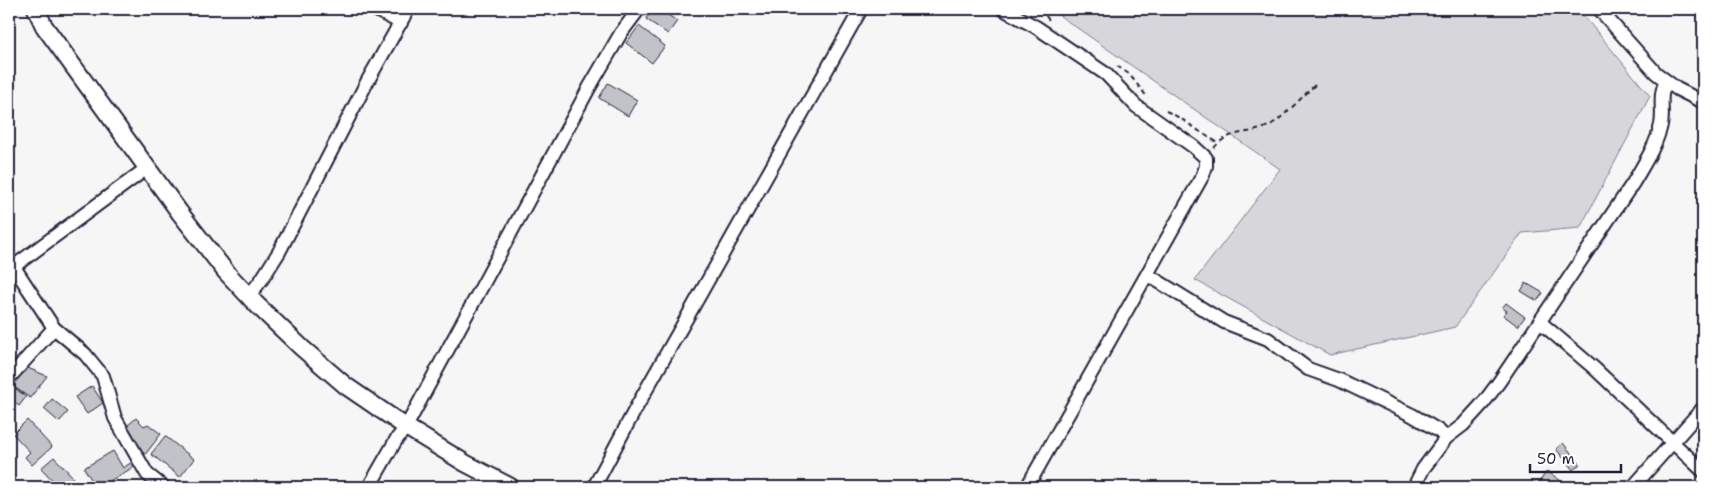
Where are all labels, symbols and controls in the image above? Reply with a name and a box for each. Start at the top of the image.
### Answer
scale bar [1530,441,1621,473]
text: 50 m [1537,449,1575,469]

